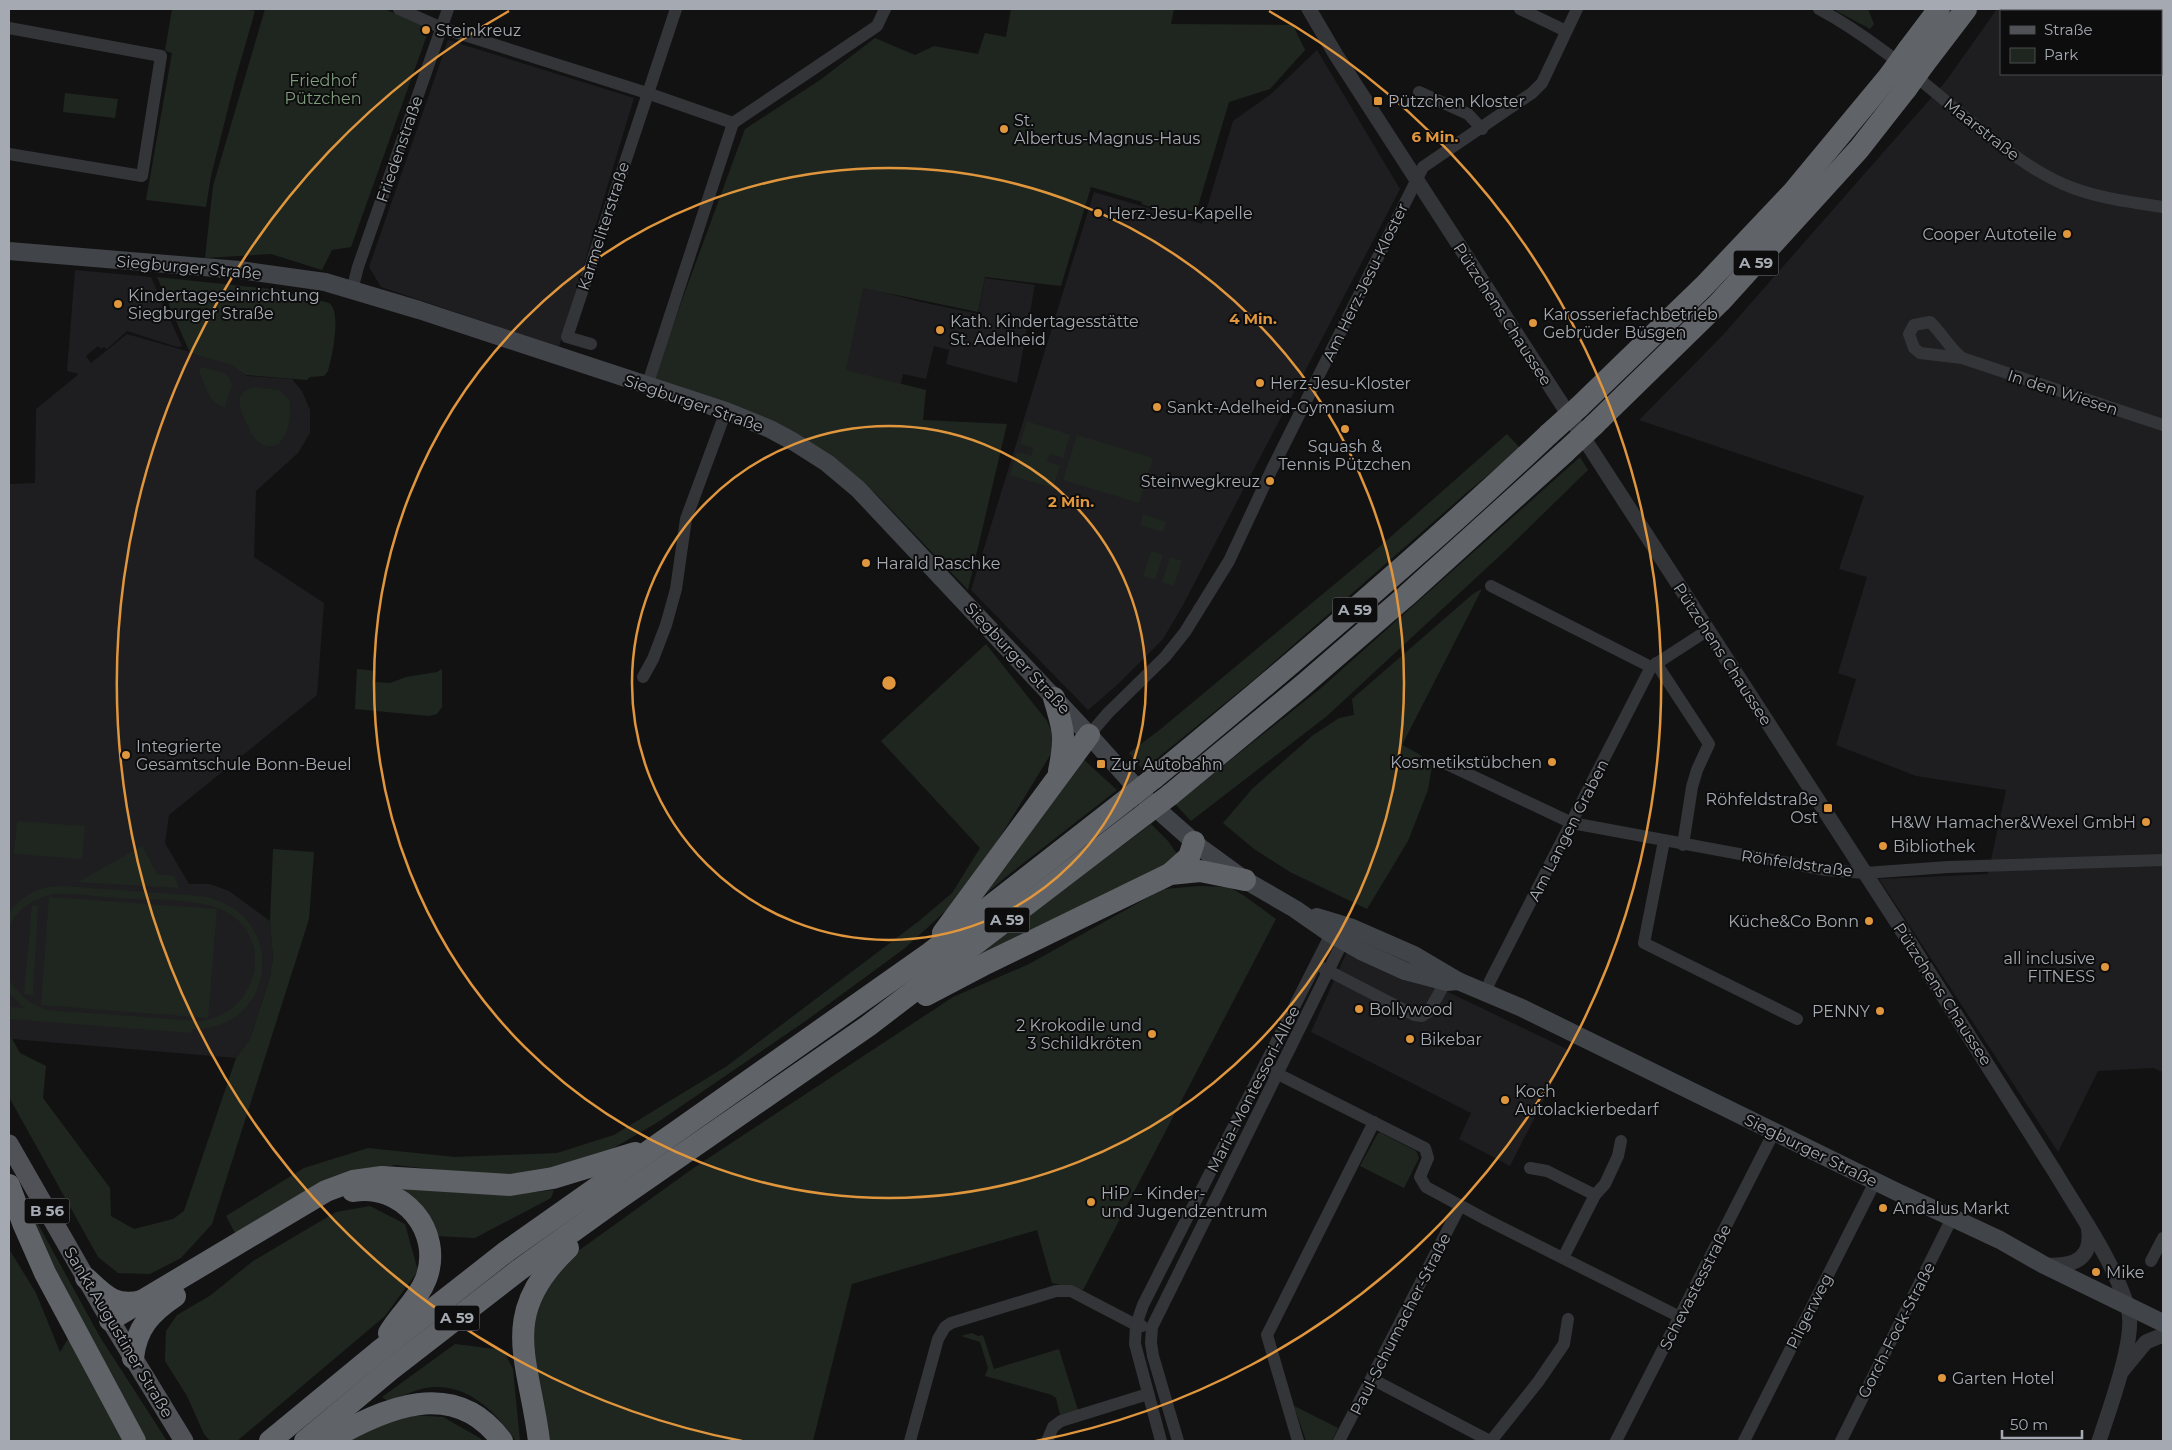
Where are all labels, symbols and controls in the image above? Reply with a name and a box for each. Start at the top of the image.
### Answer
legend [2000,10,2162,75]
text: Straße [2044,20,2093,39]
place label: Steinkreuz [436,21,521,40]
marker: Steinkreuz [420,24,432,36]
text: Park [2044,45,2078,64]
park label: Friedhof Pützchen [285,71,361,108]
place label: Pützchen Kloster [1388,92,1525,111]
street label: Friedenstraße [372,93,427,205]
street label: Maarstraße [1940,94,2023,165]
marker: Pützchen Kloster [1372,95,1384,107]
place label: St. Albertus-Magnus-Haus [1014,111,1200,148]
marker: St. Albertus-Magnus-Haus [998,123,1010,135]
text: 6 Min. [1412,127,1459,146]
street label: Karmeliterstraße [574,159,633,293]
street label: Am Herz-Jesu-Kloster [1319,200,1412,364]
place label: Herz-Jesu-Kapelle [1108,204,1253,223]
marker: Herz-Jesu-Kapelle [1092,207,1104,219]
place label: Cooper Autoteile [1922,225,2057,244]
marker: Cooper Autoteile [2061,228,2073,240]
street label: Pützchens Chaussee [1449,239,1556,389]
road number: A 59 [1734,250,1778,276]
street label: Siegburger Straße [116,252,262,283]
place label: Kindertageseinrichtung Siegburger Straße [128,286,320,323]
marker: Kindertageseinrichtung Siegburger Straße [112,298,124,310]
place label: Karosseriefachbetrieb Gebrüder Büsgen [1543,305,1718,342]
text: 4 Min. [1229,309,1277,328]
place label: Kath. Kindertagesstätte St. Adelheid [950,312,1139,349]
marker: Karosseriefachbetrieb Gebrüder Büsgen [1527,317,1539,329]
marker: Kath. Kindertagesstätte St. Adelheid [934,324,946,336]
street label: In den Wiesen [2005,366,2121,419]
street label: Siegburger Straße [622,371,766,436]
place label: Herz-Jesu-Kloster [1270,374,1411,393]
marker: Herz-Jesu-Kloster [1254,377,1266,389]
place label: Sankt-Adelheid-Gymnasium [1167,398,1395,417]
marker: Sankt-Adelheid-Gymnasium [1151,401,1163,413]
marker: Squash & Tennis Pützchen [1339,423,1351,435]
place label: Squash & Tennis Pützchen [1279,437,1411,474]
place label: Steinwegkreuz [1141,472,1260,491]
marker: Steinwegkreuz [1264,475,1276,487]
text: 2 Min. [1048,492,1094,511]
place label: Harald Raschke [876,554,1000,573]
marker: Harald Raschke [860,557,872,569]
street label: Pützchens Chaussee [1669,579,1776,729]
road number: A 59 [1332,598,1378,622]
street label: Siegburger Straße [961,599,1074,718]
centre of rings [880,674,898,692]
place label: Integrierte Gesamtschule Bonn-Beuel [136,737,351,774]
marker: Integrierte Gesamtschule Bonn-Beuel [120,749,132,761]
place label: Kosmetikstübchen [1390,753,1542,772]
place label: Zur Autobahn [1111,755,1223,774]
street label: Am Langen Graben [1524,756,1613,904]
marker: Kosmetikstübchen [1546,756,1558,768]
marker: Zur Autobahn [1095,758,1107,770]
place label: Röhfeldstraße Ost [1706,790,1818,827]
marker: Röhfeldstraße Ost [1822,802,1834,814]
place label: H&W Hamacher&Wexel GmbH [1890,813,2136,832]
marker: H&W Hamacher&Wexel GmbH [2140,816,2152,828]
place label: Bibliothek [1893,837,1976,856]
marker: Bibliothek [1877,840,1889,852]
street label: Röhfeldstraße [1740,846,1854,881]
road number: A 59 [984,908,1030,932]
place label: Küche&Co Bonn [1728,912,1859,931]
marker: Küche&Co Bonn [1863,915,1875,927]
street label: Pützchens Chaussee [1889,919,1996,1069]
place label: all inclusive FITNESS [2003,949,2095,986]
marker: all inclusive FITNESS [2099,961,2111,973]
place label: Bollywood [1369,1000,1453,1019]
place label: PENNY [1812,1002,1871,1021]
street label: Maria-Montessori-Allee [1203,1003,1304,1176]
marker: Bollywood [1353,1003,1365,1015]
marker: PENNY [1874,1005,1886,1017]
place label: 2 Krokodile und 3 Schildkröten [1016,1016,1142,1053]
marker: 2 Krokodile und 3 Schildkröten [1146,1028,1158,1040]
place label: Bikebar [1420,1030,1482,1049]
marker: Bikebar [1404,1033,1416,1045]
place label: Koch Autolackierbedarf [1515,1082,1659,1119]
marker: Koch Autolackierbedarf [1499,1094,1511,1106]
street label: Siegburger Straße [1741,1110,1880,1191]
place label: HiP – Kinder- und Jugendzentrum [1101,1184,1268,1221]
marker: HiP – Kinder- und Jugendzentrum [1085,1196,1097,1208]
road number: B 56 [24,1198,70,1224]
place label: Andalus Markt [1893,1199,2010,1218]
marker: Andalus Markt [1877,1202,1889,1214]
street label: Schevastesstraße [1656,1221,1735,1353]
street label: Paul-Schumacher-Straße [1346,1230,1455,1418]
street label: Sankt Augustiner Straße [60,1243,177,1421]
street label: Gorch-Fock-Straße [1854,1259,1939,1401]
place label: Mike [2106,1263,2144,1282]
marker: Mike [2090,1266,2102,1278]
street label: Pilgerweg [1782,1270,1836,1352]
road number: A 59 [434,1306,480,1330]
place label: Garten Hotel [1952,1369,2055,1388]
marker: Garten Hotel [1936,1372,1948,1384]
scale bar [2002,1408,2082,1440]
text: 50 m [2010,1415,2048,1434]

